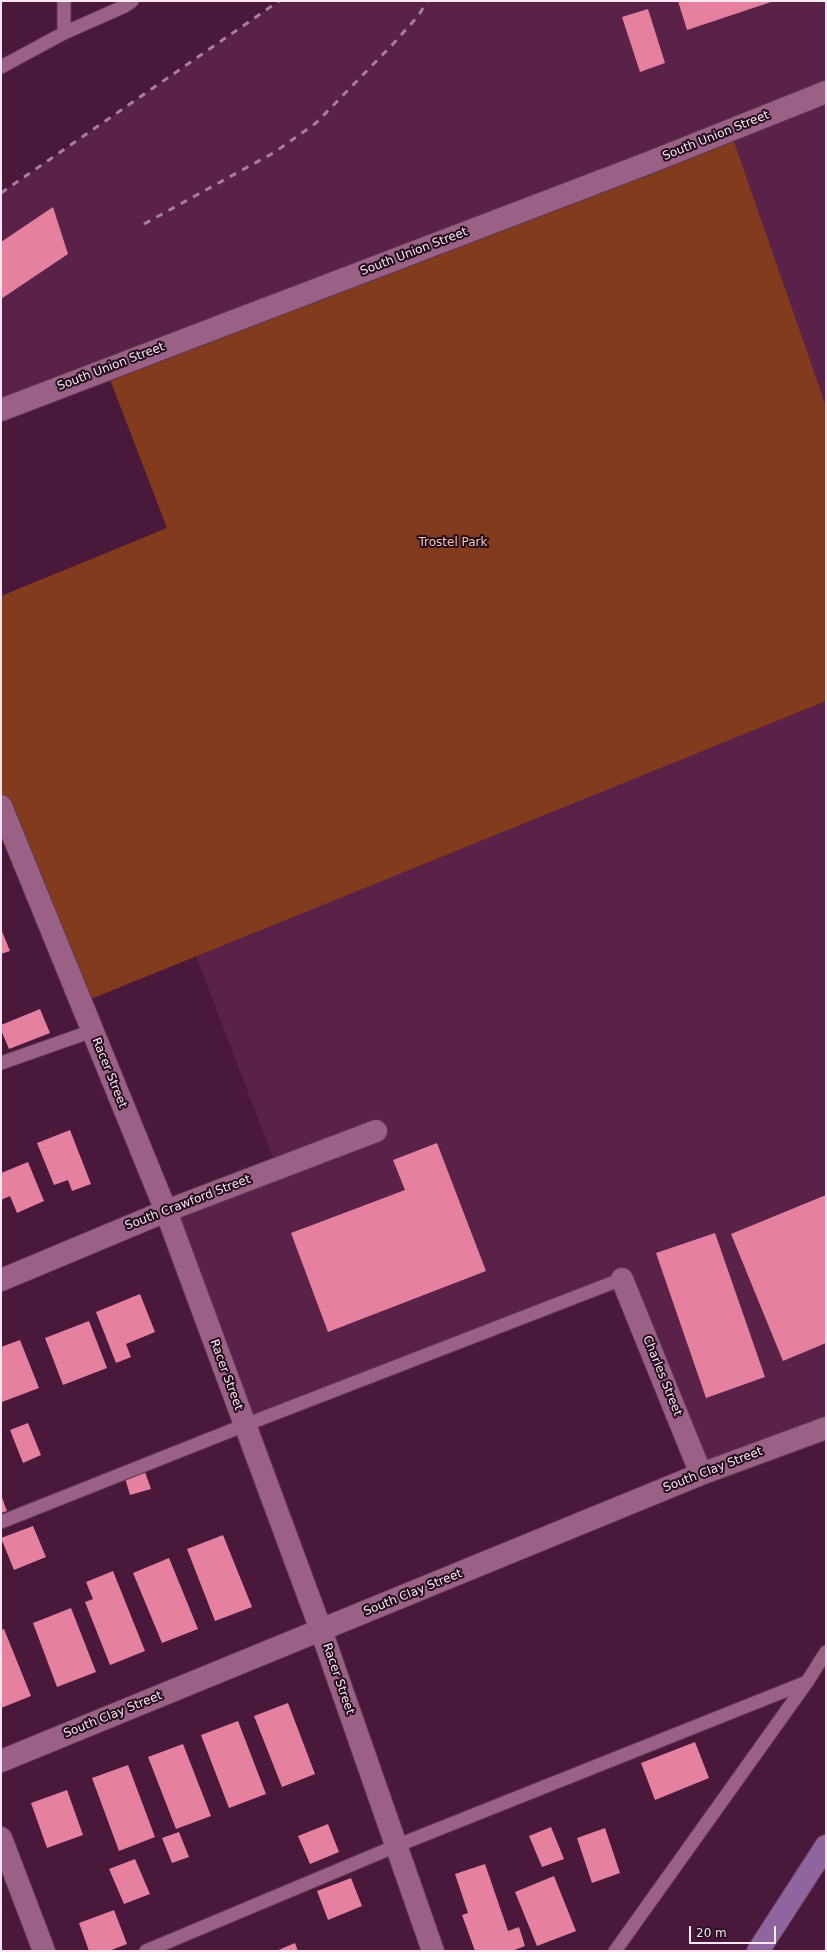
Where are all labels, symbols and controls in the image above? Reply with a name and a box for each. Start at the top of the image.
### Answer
street label: South Union Street [661,108,771,164]
street label: South Union Street [358,225,470,279]
street label: South Union Street [55,340,167,394]
park label: Trostel Park [418,536,488,550]
street label: Racer Street [88,1036,130,1110]
street label: South Crawford Street [123,1172,253,1234]
street label: Charles Street [639,1334,685,1418]
street label: Racer Street [206,1337,246,1413]
street label: South Clay Street [661,1444,765,1496]
street label: South Clay Street [362,1567,464,1619]
street label: Racer Street [319,1641,357,1717]
street label: South Clay Street [62,1689,164,1741]
scale bar [691,1918,778,1944]
text: 20 m [696,1926,727,1940]

